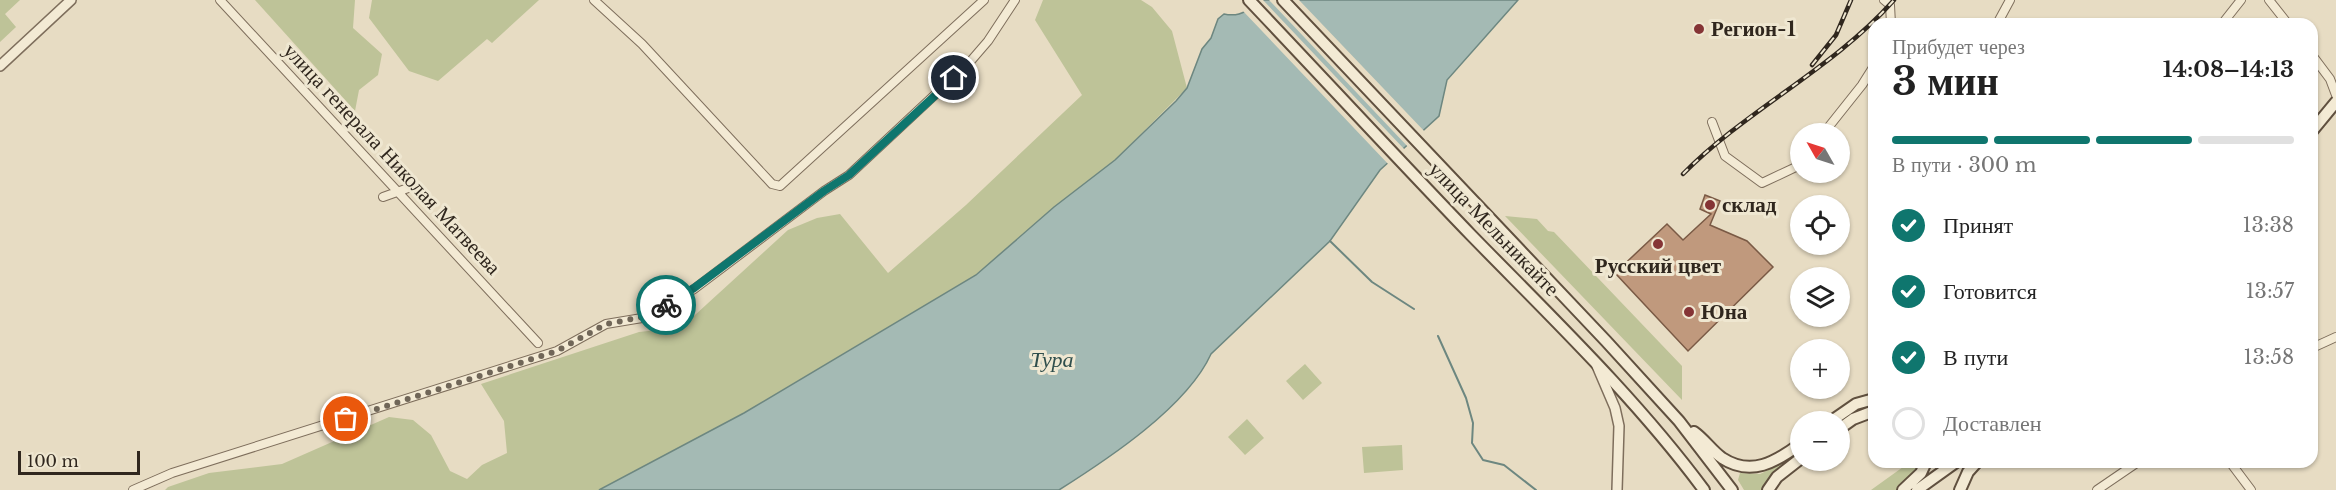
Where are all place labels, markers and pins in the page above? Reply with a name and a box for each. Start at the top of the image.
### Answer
place label: Регион-1 [1711,16,1796,42]
marker: Регион-1 [1692,22,1706,36]
pin [928,52,979,103]
place label: склад [1722,192,1777,218]
marker: склад [1703,198,1717,212]
marker: Русский цвет [1651,237,1665,251]
place label: Русский цвет [1595,253,1722,279]
place label: Юна [1701,299,1748,325]
marker: Юна [1682,305,1696,319]
pin [320,393,371,444]

